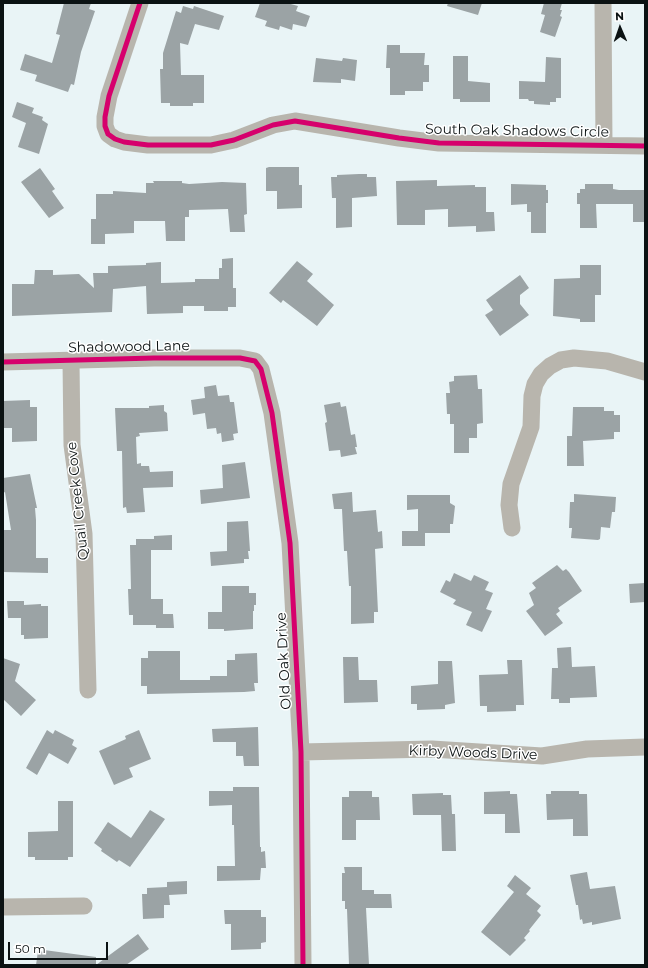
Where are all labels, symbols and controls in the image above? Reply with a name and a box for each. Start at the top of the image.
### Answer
north arrow [600,8,640,48]
text: N [615,9,624,23]
street label: South Oak Shadows Circle [425,121,609,141]
street label: Shadowood Lane [68,338,190,356]
street label: Quail Creek Cove [63,441,93,561]
street label: Old Oak Drive [273,612,295,710]
street label: Kirby Woods Drive [408,742,538,764]
scale bar [10,934,110,960]
text: 50 m [15,941,46,956]

